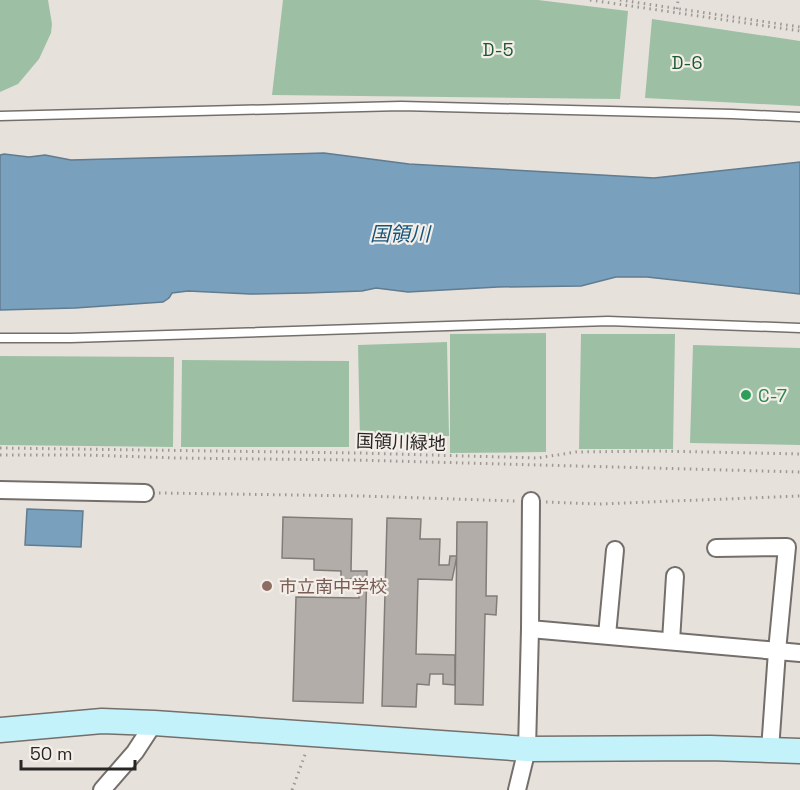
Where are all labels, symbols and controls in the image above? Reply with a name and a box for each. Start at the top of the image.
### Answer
park label: D-5 [483,38,513,61]
park label: D-6 [671,51,703,74]
water label: 国領川 [370,221,432,247]
place label: C-7 [758,384,787,407]
marker: C-7 [739,388,753,402]
street label: 国領川緑地 [356,429,446,455]
place label: 市立南中学校 [279,575,387,598]
marker: 市立南中学校 [260,579,274,593]
scale bar [21,733,135,771]
text: 50 m [30,742,72,765]

